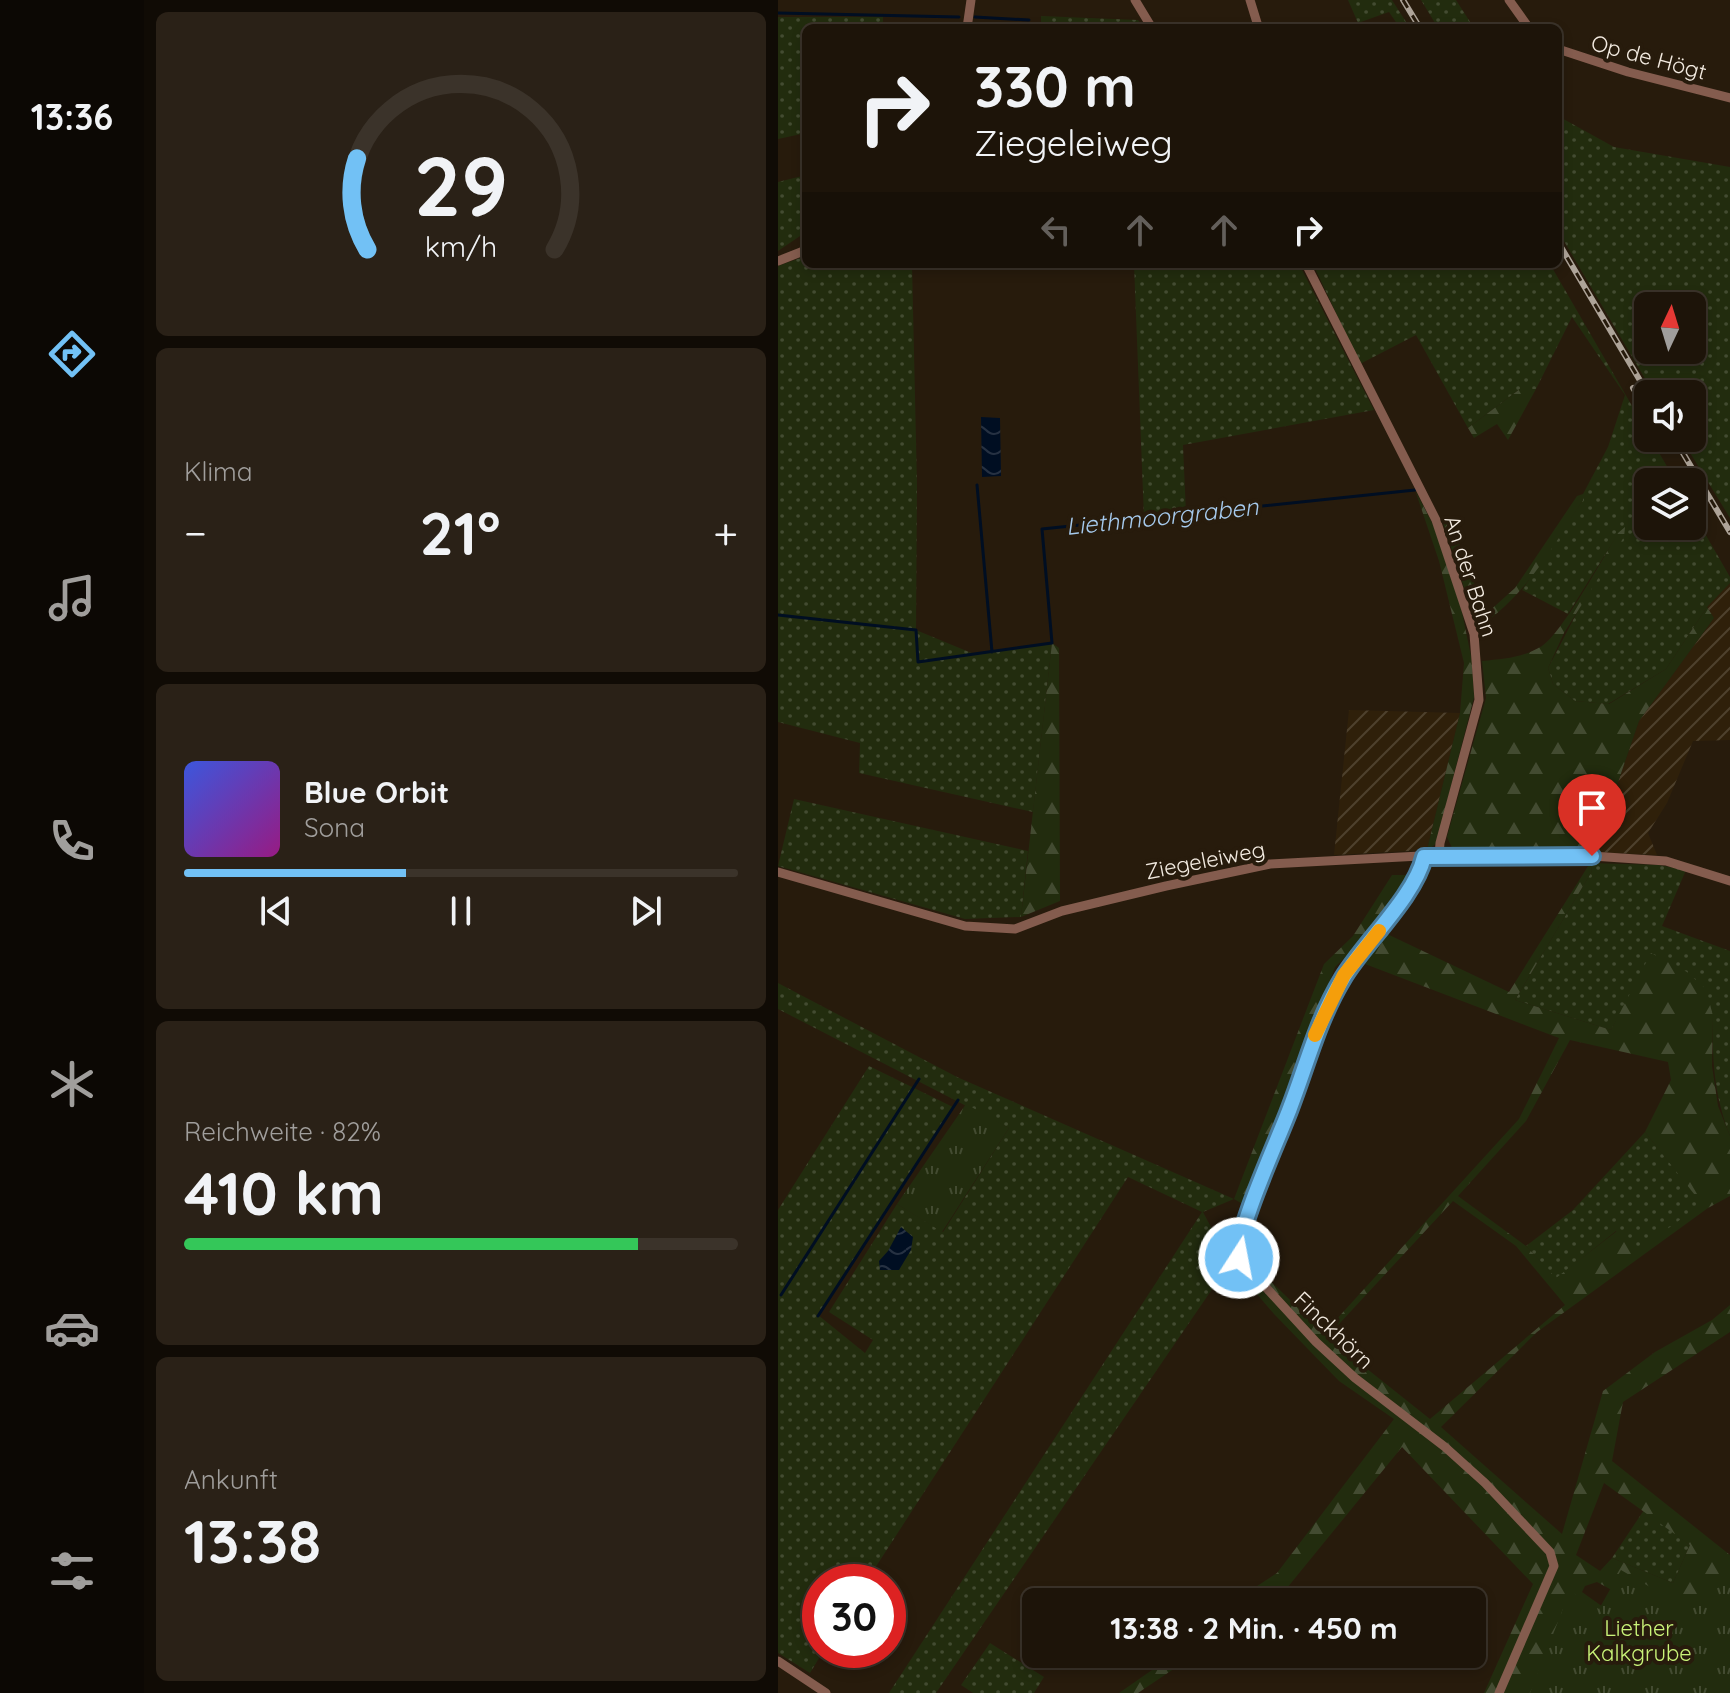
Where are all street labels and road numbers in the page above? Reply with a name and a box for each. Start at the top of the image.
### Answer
street label: Op de Högt [1588,28,1710,86]
street label: An der Bahn [1438,512,1504,640]
street label: Ziegeleiweg [1143,835,1267,885]
street label: Finckhörn [1288,1285,1380,1375]

